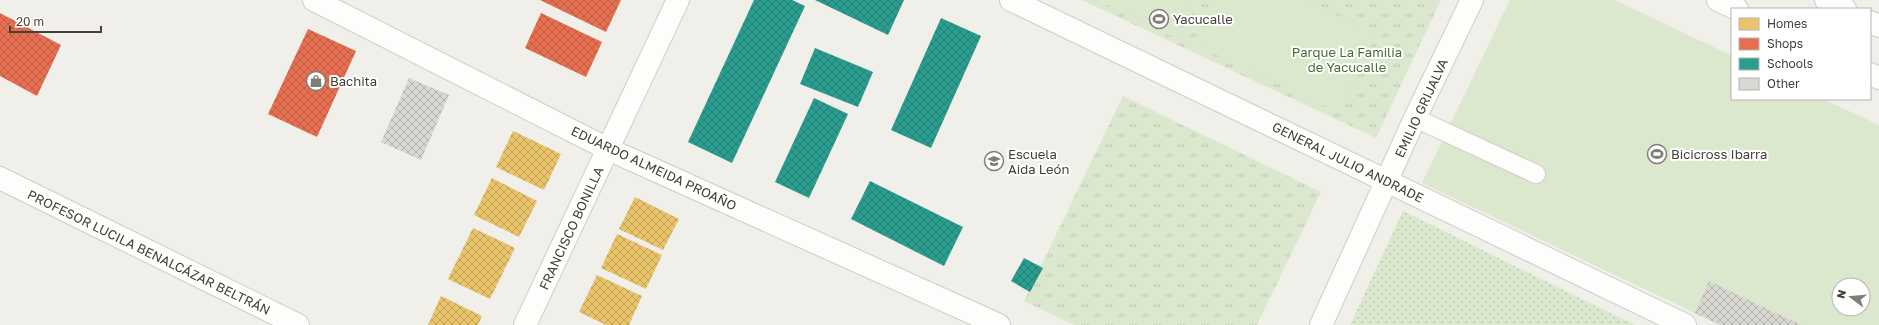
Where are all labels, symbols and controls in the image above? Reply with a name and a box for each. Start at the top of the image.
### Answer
scale bar [10,8,101,34]
sports icon: Yacucalle [1148,8,1170,30]
legend [1731,8,1871,100]
place label: Yacucalle [1173,11,1233,27]
text: 20 m [16,14,44,29]
text: Homes [1767,16,1807,31]
text: Shops [1767,36,1803,51]
park label: Parque La Familia de Yacucalle [1292,44,1402,75]
street label: EMILIO GRIJALVA [1391,56,1451,160]
text: Schools [1767,56,1813,71]
shop icon: Bachita [305,70,327,92]
place label: Bachita [330,73,377,89]
text: Other [1767,76,1800,91]
street label: GENERAL JULIO ANDRADE [1270,118,1426,206]
street label: EDUARDO ALMEIDA PROAÑO [569,123,739,213]
sports icon: Bicicross Ibarra [1646,143,1668,165]
place label: Escuela Aida León [1008,146,1069,177]
place label: Bicicross Ibarra [1671,146,1767,162]
school or university icon: Escuela Aida León [983,150,1005,172]
street label: FRANCISCO BONILLA [535,164,607,292]
street label: PROFESOR LUCILA BENALCÁZAR BELTRÁN [25,186,273,318]
north arrow [1831,277,1871,317]
text: N [1834,288,1848,300]

